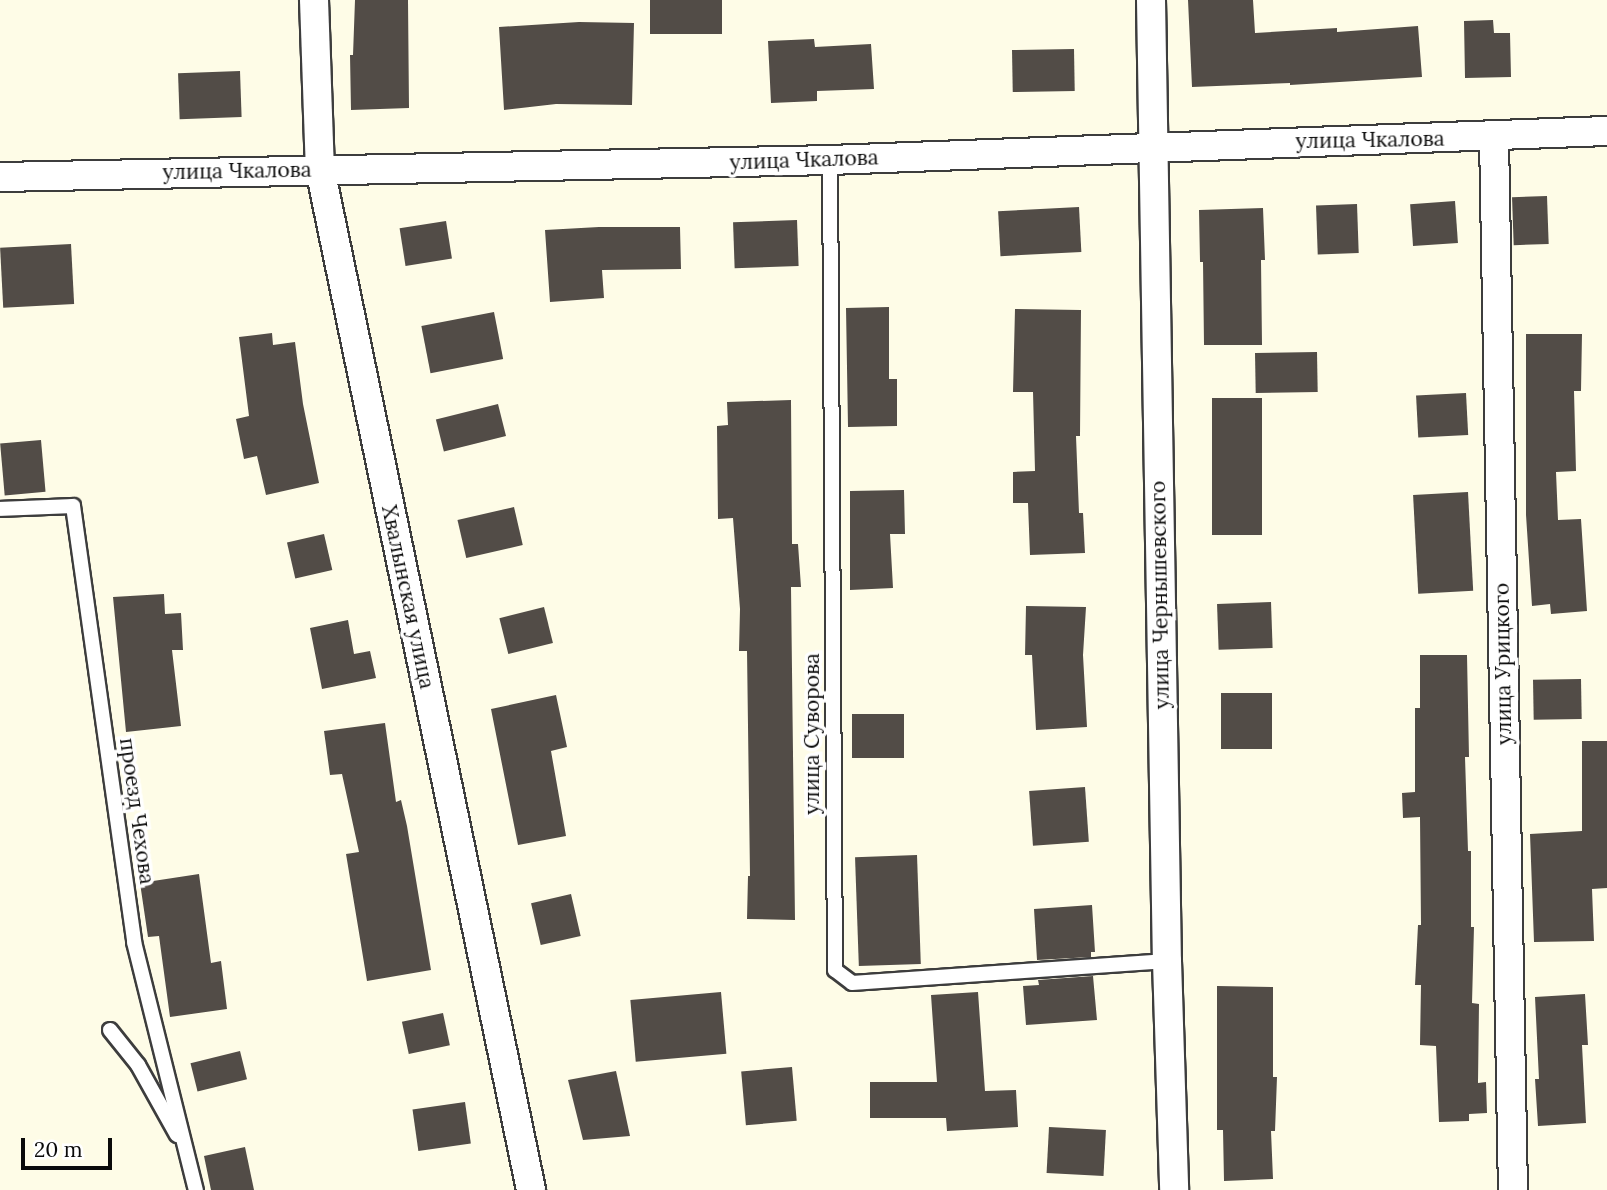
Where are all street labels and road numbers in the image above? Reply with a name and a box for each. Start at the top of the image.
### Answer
street label: улица Чкалова [1295,126,1445,154]
street label: улица Чкалова [729,145,879,175]
street label: улица Чкалова [162,157,312,185]
street label: улица Чернышевского [1145,481,1175,709]
street label: Хвалынская улица [376,503,440,691]
street label: улица Урицкого [1489,583,1517,745]
street label: улица Суворова [799,653,825,815]
street label: проезд Чехова [114,736,160,886]

